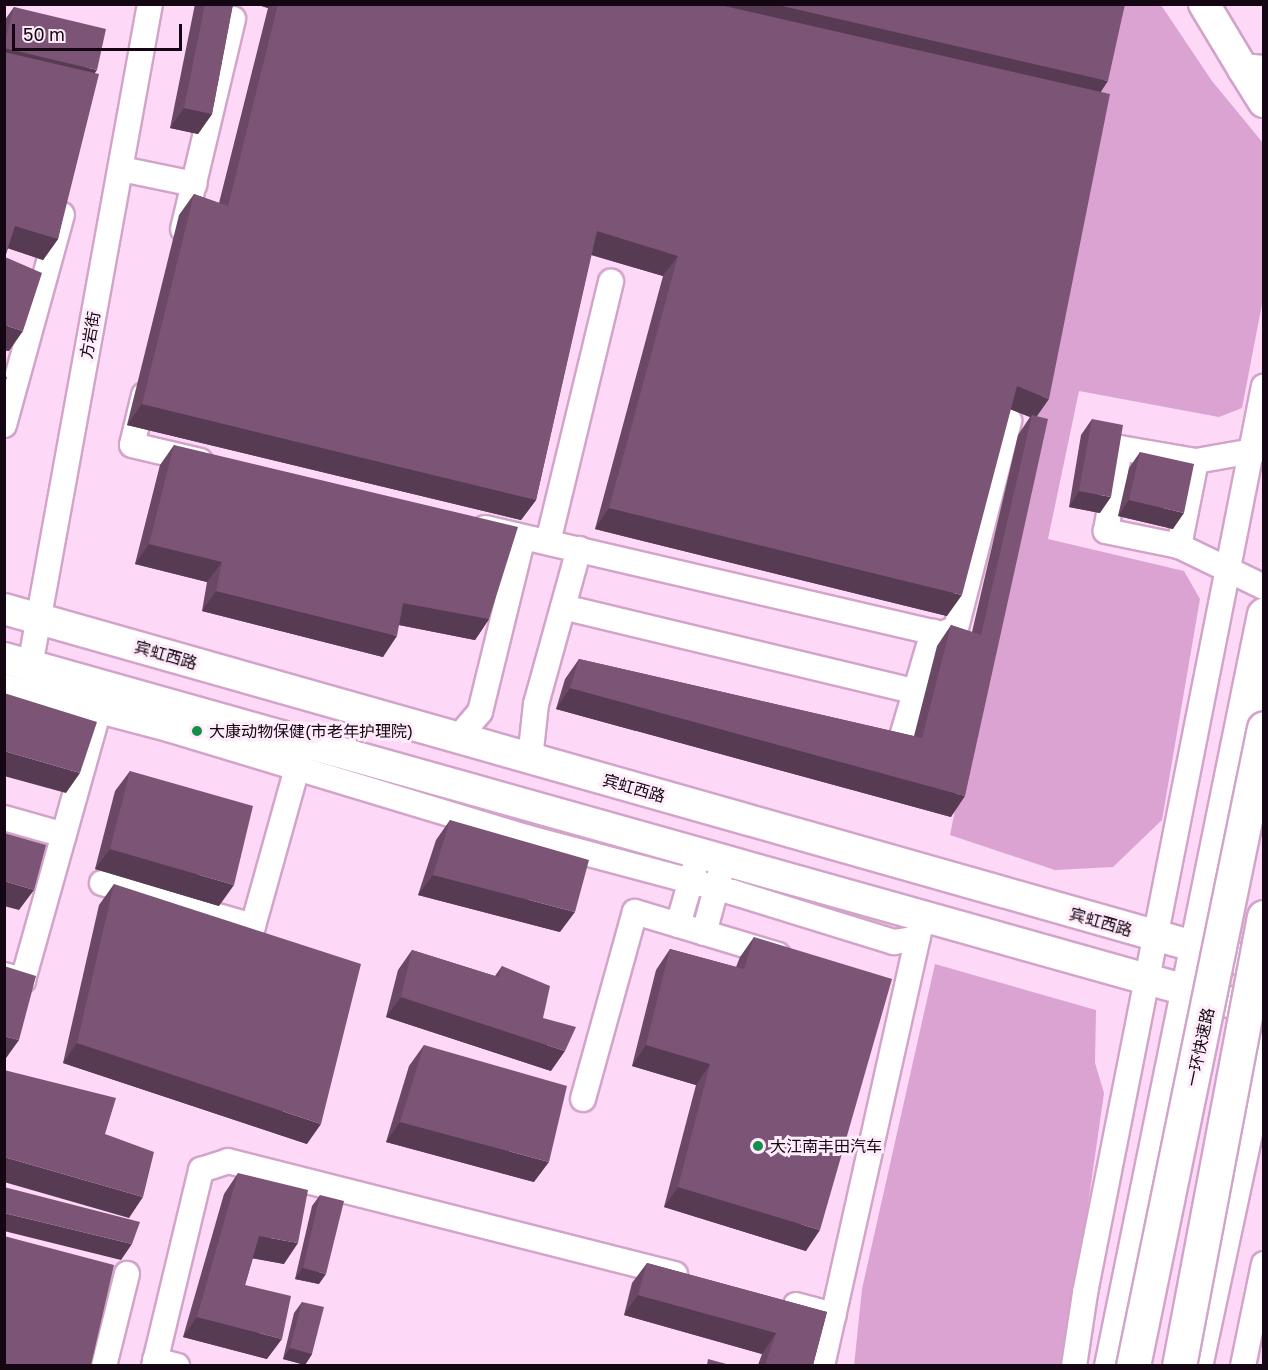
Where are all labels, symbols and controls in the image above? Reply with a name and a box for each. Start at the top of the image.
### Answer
scale bar [15,12,184,50]
text: 50 m [23,23,65,45]
street label: 方岩街 [76,310,104,360]
street label: 宾虹西路 [133,637,199,673]
place label: 大康动物保健(市老年护理院) [209,721,413,741]
marker: 大康动物保健(市老年护理院) [190,724,204,738]
street label: 宾虹西路 [601,770,667,806]
street label: 宾虹西路 [1068,904,1134,940]
street label: 一环快速路 [1182,1006,1218,1088]
place label: 大江南丰田汽车 [770,1136,882,1156]
marker: 大江南丰田汽车 [751,1139,765,1153]

